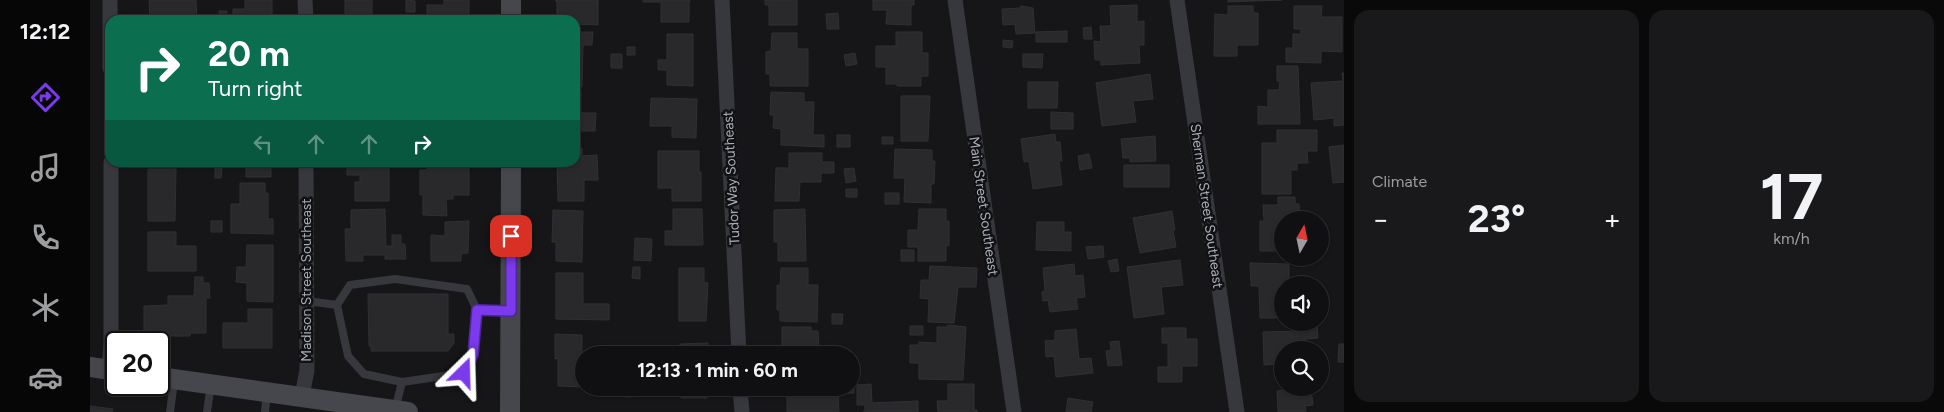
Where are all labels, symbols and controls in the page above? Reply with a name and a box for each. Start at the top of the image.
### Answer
text: 12:12 [20,18,70,45]
text: 20 m [208,33,290,75]
icon: right [125,35,190,100]
text: Turn right [208,75,303,102]
icon: directions [28,80,63,115]
street label: Tudor Way Southeast [719,110,744,246]
street label: Sherman Street Southeast [1187,123,1226,289]
icon: left [249,130,277,158]
icon: ahead [302,130,330,158]
icon: ahead [355,130,383,158]
icon: right [408,130,436,158]
street label: Main Street Southeast [965,135,1002,277]
icon: music [28,150,63,185]
text: 17 [1760,157,1823,235]
text: Climate [1372,172,1427,191]
text: 23° [1468,196,1525,242]
street label: Madison Street Southeast [298,198,315,362]
text: − [1372,202,1389,236]
text: + [1604,202,1621,236]
north arrow [1274,211,1329,266]
map controls [1274,211,1329,396]
pin [490,215,532,257]
icon: phone [28,220,63,255]
icon: arrive [497,222,525,250]
text: km/h [1773,229,1810,248]
button: sound [1274,276,1329,331]
icon: climate [28,290,63,325]
speed limit sign: 20 [105,331,170,396]
button: search [1274,341,1329,396]
position arrow [437,346,489,398]
text: 12:13 · 1 min · 60 m [637,359,798,382]
icon: car [28,360,63,395]

